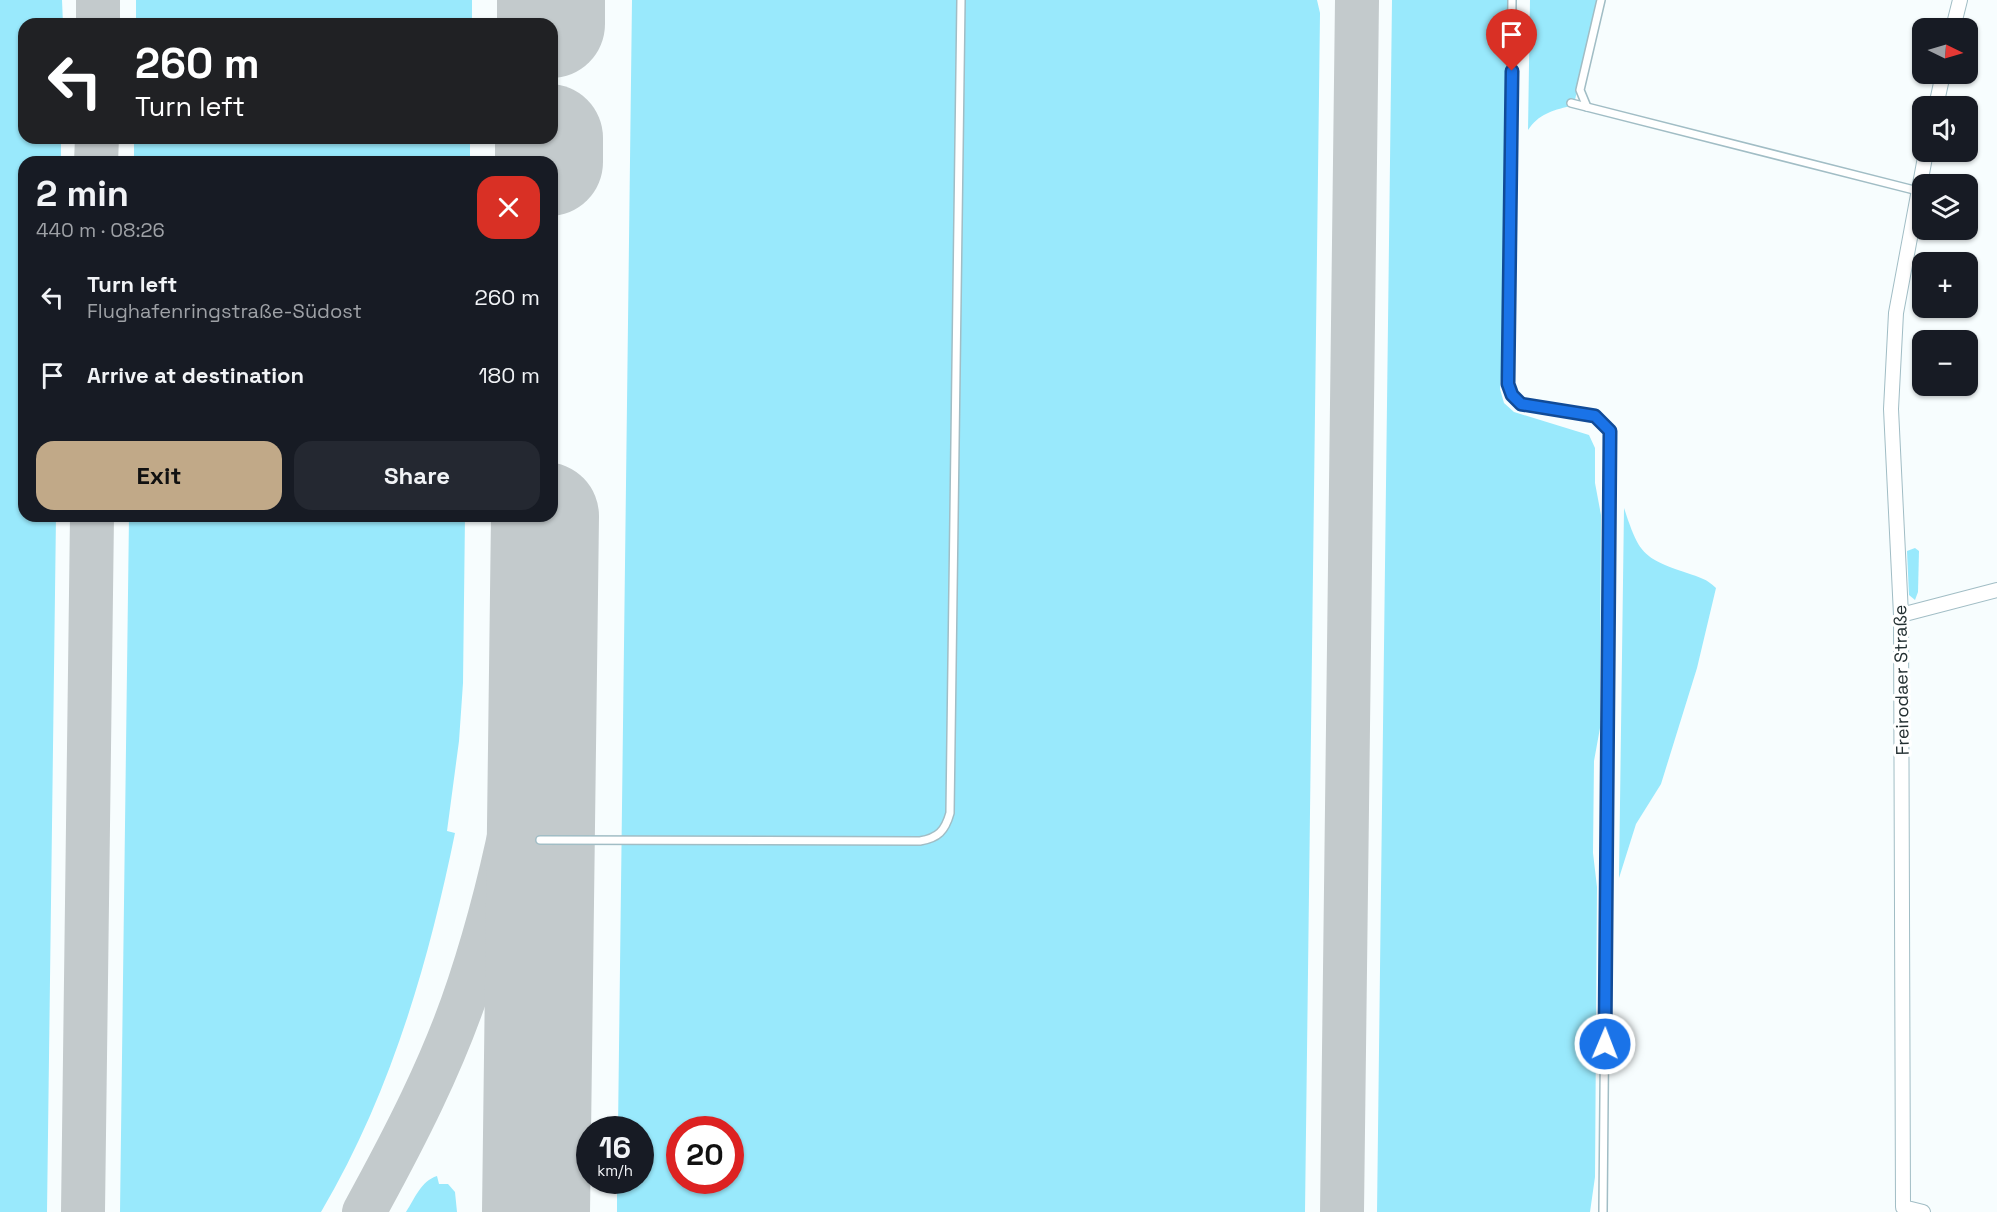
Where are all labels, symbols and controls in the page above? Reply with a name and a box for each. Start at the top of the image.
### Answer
pin [1486,9,1537,71]
icon: arrive [1495,18,1528,51]
north arrow [1912,18,1978,84]
map controls [1912,18,1978,396]
text: 260 m [135,37,260,90]
icon: left [36,42,114,120]
text: Turn left [135,89,245,124]
button: sound [1912,96,1978,162]
text: 2 min [36,171,129,217]
button: layers [1912,174,1978,240]
button: close [477,176,540,239]
text: 440 m · 08:26 [36,217,165,243]
button: + [1912,252,1978,318]
text: Turn left [87,270,177,298]
icon: left [36,281,69,314]
text: 260 m [475,283,540,311]
text: Flughafenringstraße-Südost [87,298,362,324]
button: − [1912,330,1978,396]
icon: arrive [36,359,69,392]
text: Arrive at destination [87,361,304,389]
text: 180 m [478,361,540,389]
button: Exit [36,441,282,510]
button: Share [294,441,540,510]
street label: Freirodaer Straße [1888,604,1914,756]
position arrow [1573,1012,1637,1076]
speed limit sign: 20 [666,1116,744,1194]
text: 16 [599,1128,631,1167]
text: km/h [597,1161,633,1180]

